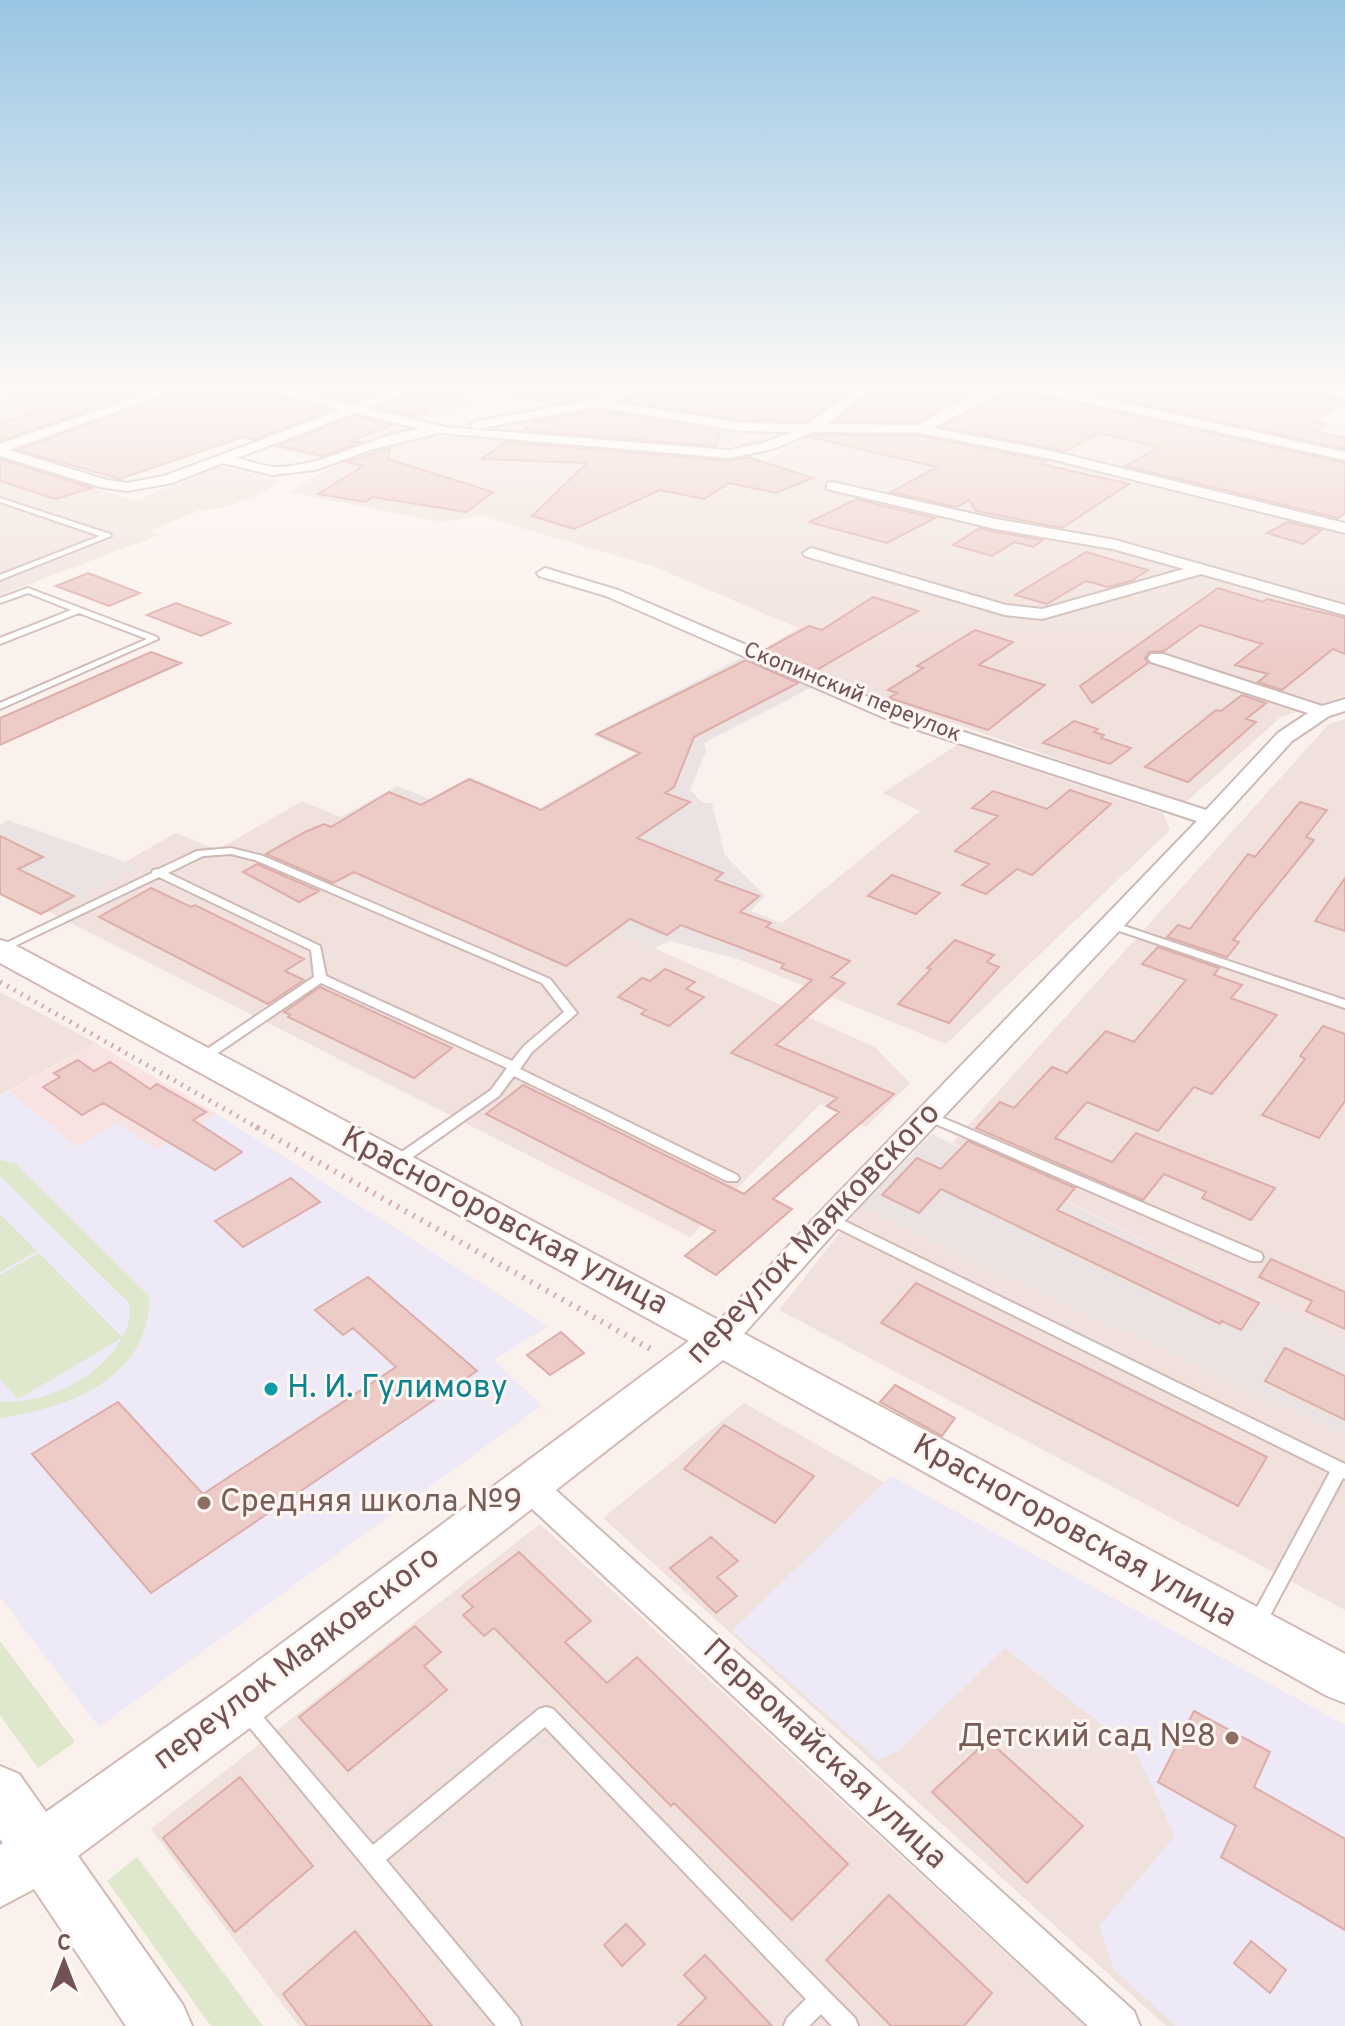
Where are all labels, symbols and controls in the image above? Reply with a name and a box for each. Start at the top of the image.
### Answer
street label: Скопинский переулок [739,637,965,749]
street label: переулок Маяковского [678,1095,950,1373]
street label: Красногоровская улица [334,1119,674,1325]
place label: Н. И. Гулимову [287,1369,508,1409]
marker: Н. И. Гулимову [262,1380,280,1398]
street label: Красногоровская улица [905,1426,1243,1638]
place label: Средняя школа №9 [220,1483,522,1523]
marker: Средняя школа №9 [195,1494,213,1512]
street label: переулок Маяковского [146,1538,448,1780]
street label: Первомайская улица [693,1631,955,1879]
place label: Детский сад №8 [958,1718,1216,1758]
marker: Детский сад №8 [1223,1729,1241,1747]
north arrow [24,1922,104,2002]
text: С [57,1931,71,1958]

